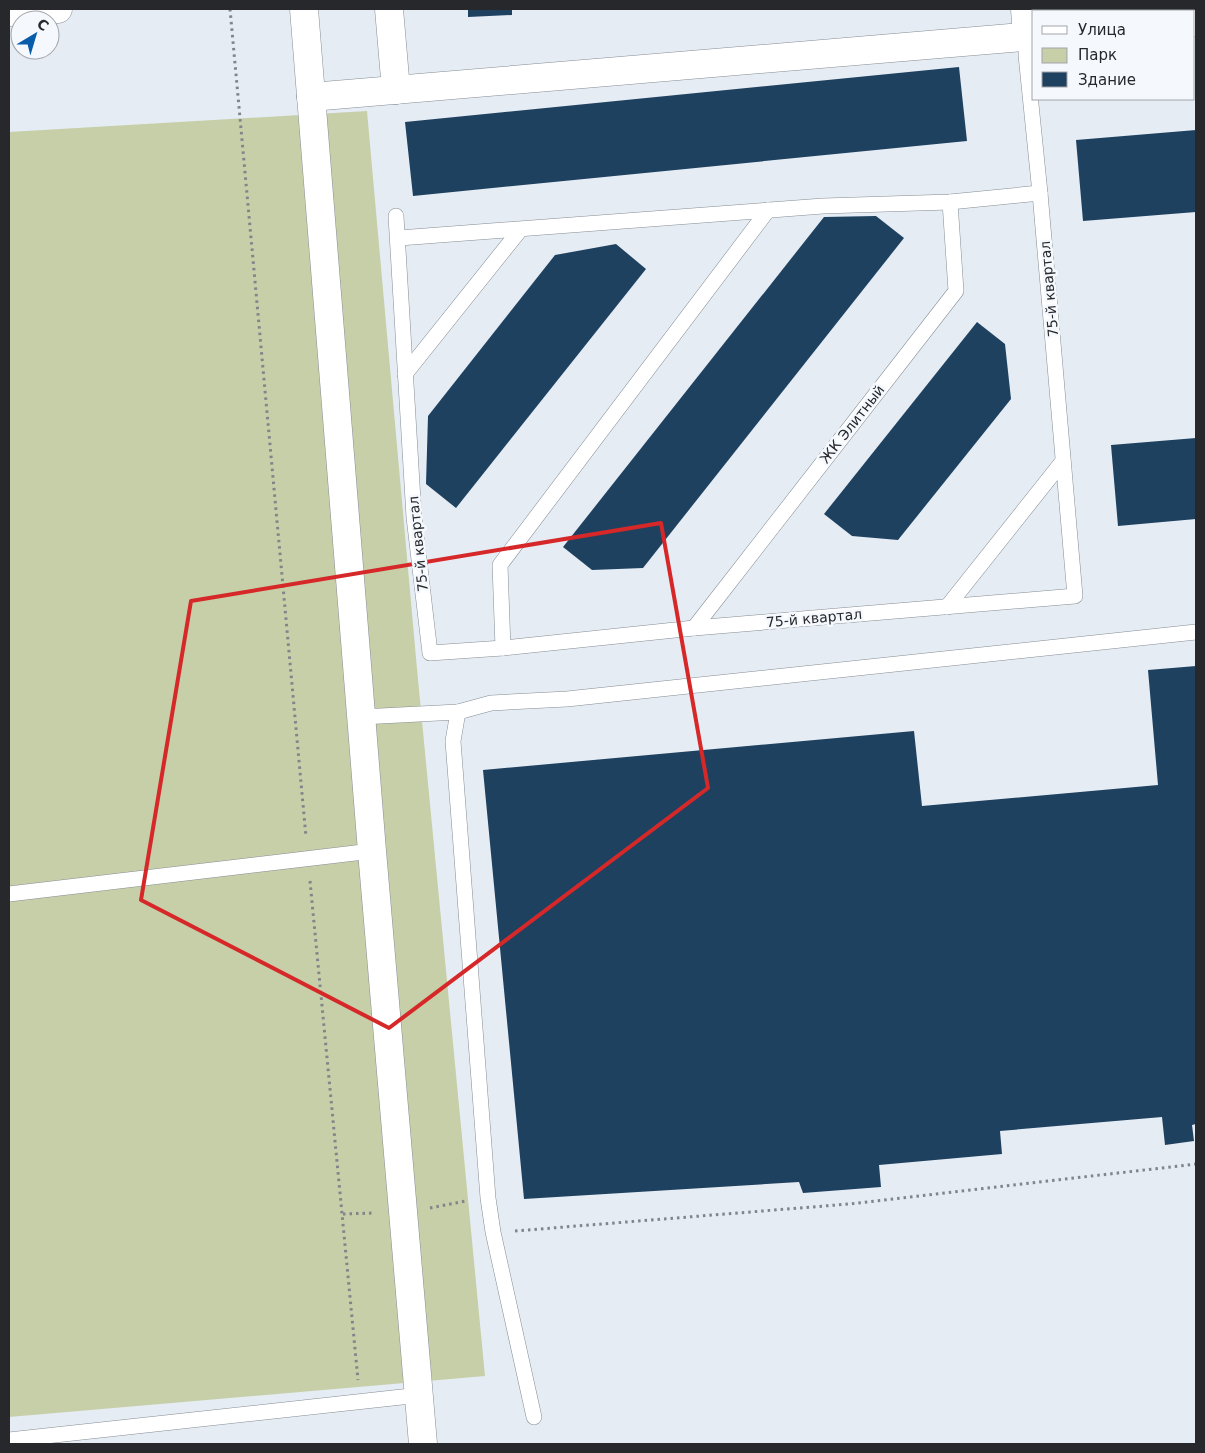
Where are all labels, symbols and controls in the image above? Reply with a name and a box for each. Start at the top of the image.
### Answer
north arrow [10,10,60,60]
legend [1032,10,1195,100]
text: С [34,15,52,34]
text: Улица [1078,21,1126,39]
text: Парк [1078,46,1117,64]
text: Здание [1078,71,1136,89]
street label: 75-й квартал [1037,240,1061,338]
street label: ЖК Элитный [817,382,887,466]
street label: 75-й квартал [405,495,431,593]
street label: 75-й квартал [765,606,863,630]

